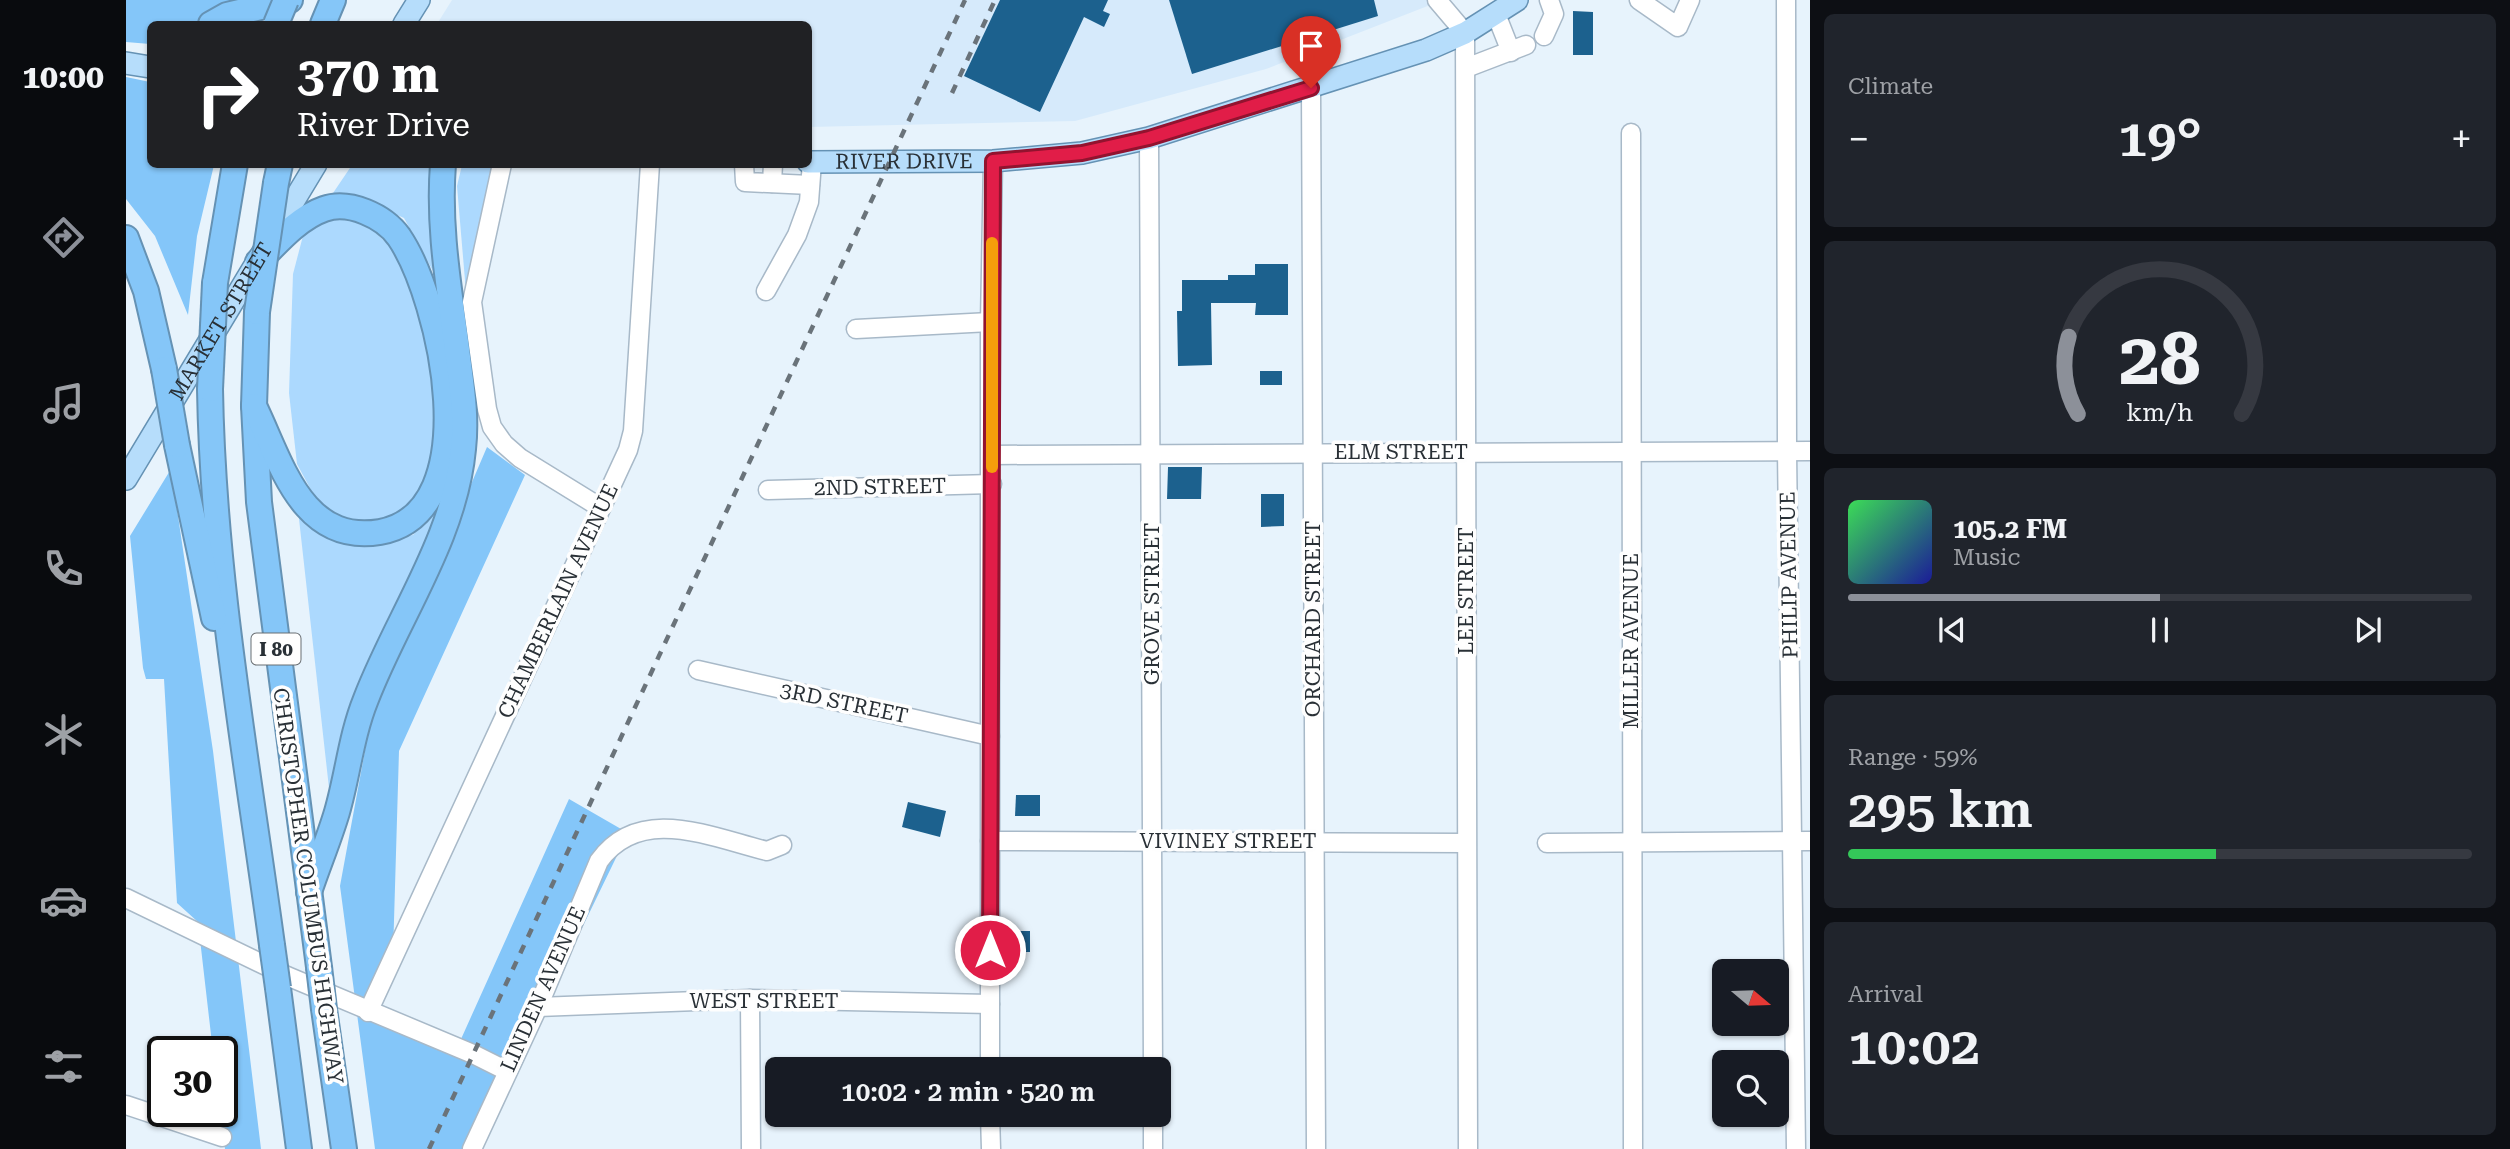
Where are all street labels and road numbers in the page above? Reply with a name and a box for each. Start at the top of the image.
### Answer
street label: RIVER DRIVE [835,149,973,174]
street label: MARKET STREET [164,238,278,404]
street label: ELM STREET [1334,440,1468,464]
street label: 2ND STREET [814,474,946,500]
street label: CHAMBERLAIN AVENUE [493,480,623,722]
street label: PHILIP AVENUE [1776,491,1802,659]
street label: ORCHARD STREET [1301,521,1325,717]
street label: GROVE STREET [1140,523,1164,685]
street label: LEE STREET [1454,527,1478,655]
street label: MILLER AVENUE [1619,553,1643,729]
road number: I 80 [251,634,300,664]
street label: 3RD STREET [778,678,910,728]
street label: CHRISTOPHER COLUMBUS HIGHWAY [268,686,348,1086]
street label: VIVINEY STREET [1140,829,1317,853]
street label: LINDEN AVENUE [496,903,590,1075]
street label: WEST STREET [689,989,839,1013]

